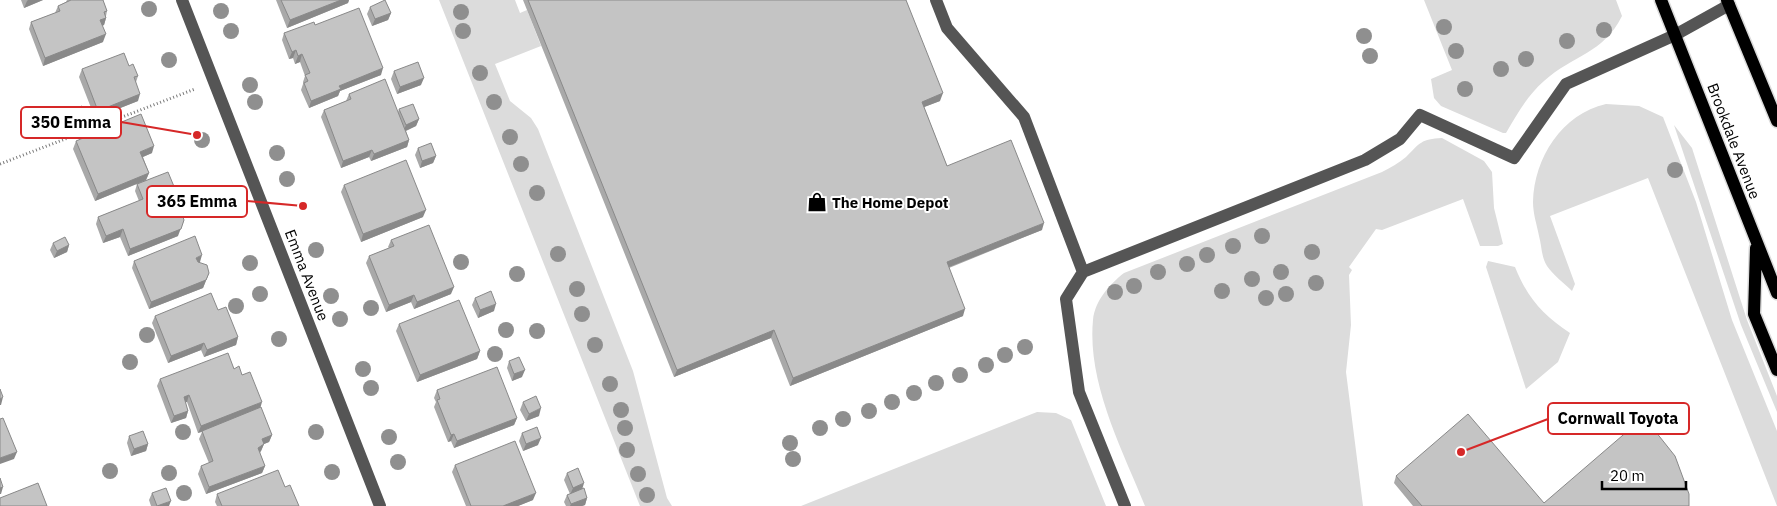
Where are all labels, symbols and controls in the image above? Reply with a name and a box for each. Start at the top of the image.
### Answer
street label: Brookdale Avenue [1703,80,1765,202]
callout: 350 Emma [21,107,121,138]
text: 350 Emma [31,112,111,132]
callout: 365 Emma [147,186,247,217]
text: 365 Emma [157,191,237,211]
shop icon: The Home Depot [806,191,828,213]
place label: The Home Depot [832,193,949,212]
street label: Emma Avenue [281,227,333,323]
callout: Cornwall Toyota [1548,403,1689,434]
text: Cornwall Toyota [1558,408,1678,428]
scale bar [1602,458,1686,490]
text: 20 m [1610,466,1645,485]

